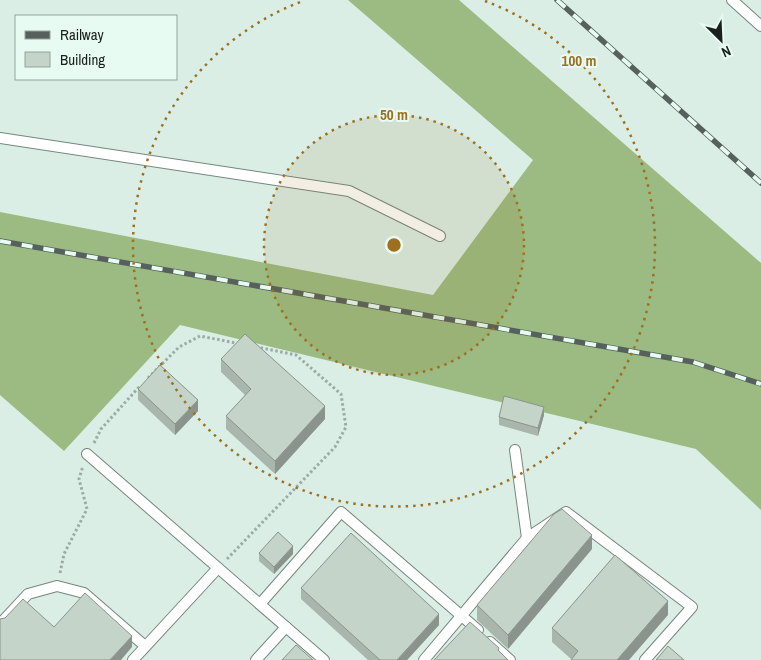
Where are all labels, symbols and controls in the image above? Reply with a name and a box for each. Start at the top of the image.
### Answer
legend [15,15,178,80]
north arrow [696,15,746,65]
text: Railway [60,24,105,45]
text: N [719,42,734,62]
text: Building [60,49,105,70]
text: 100 m [562,50,596,71]
text: 50 m [380,104,408,125]
centre of rings [385,236,403,254]

